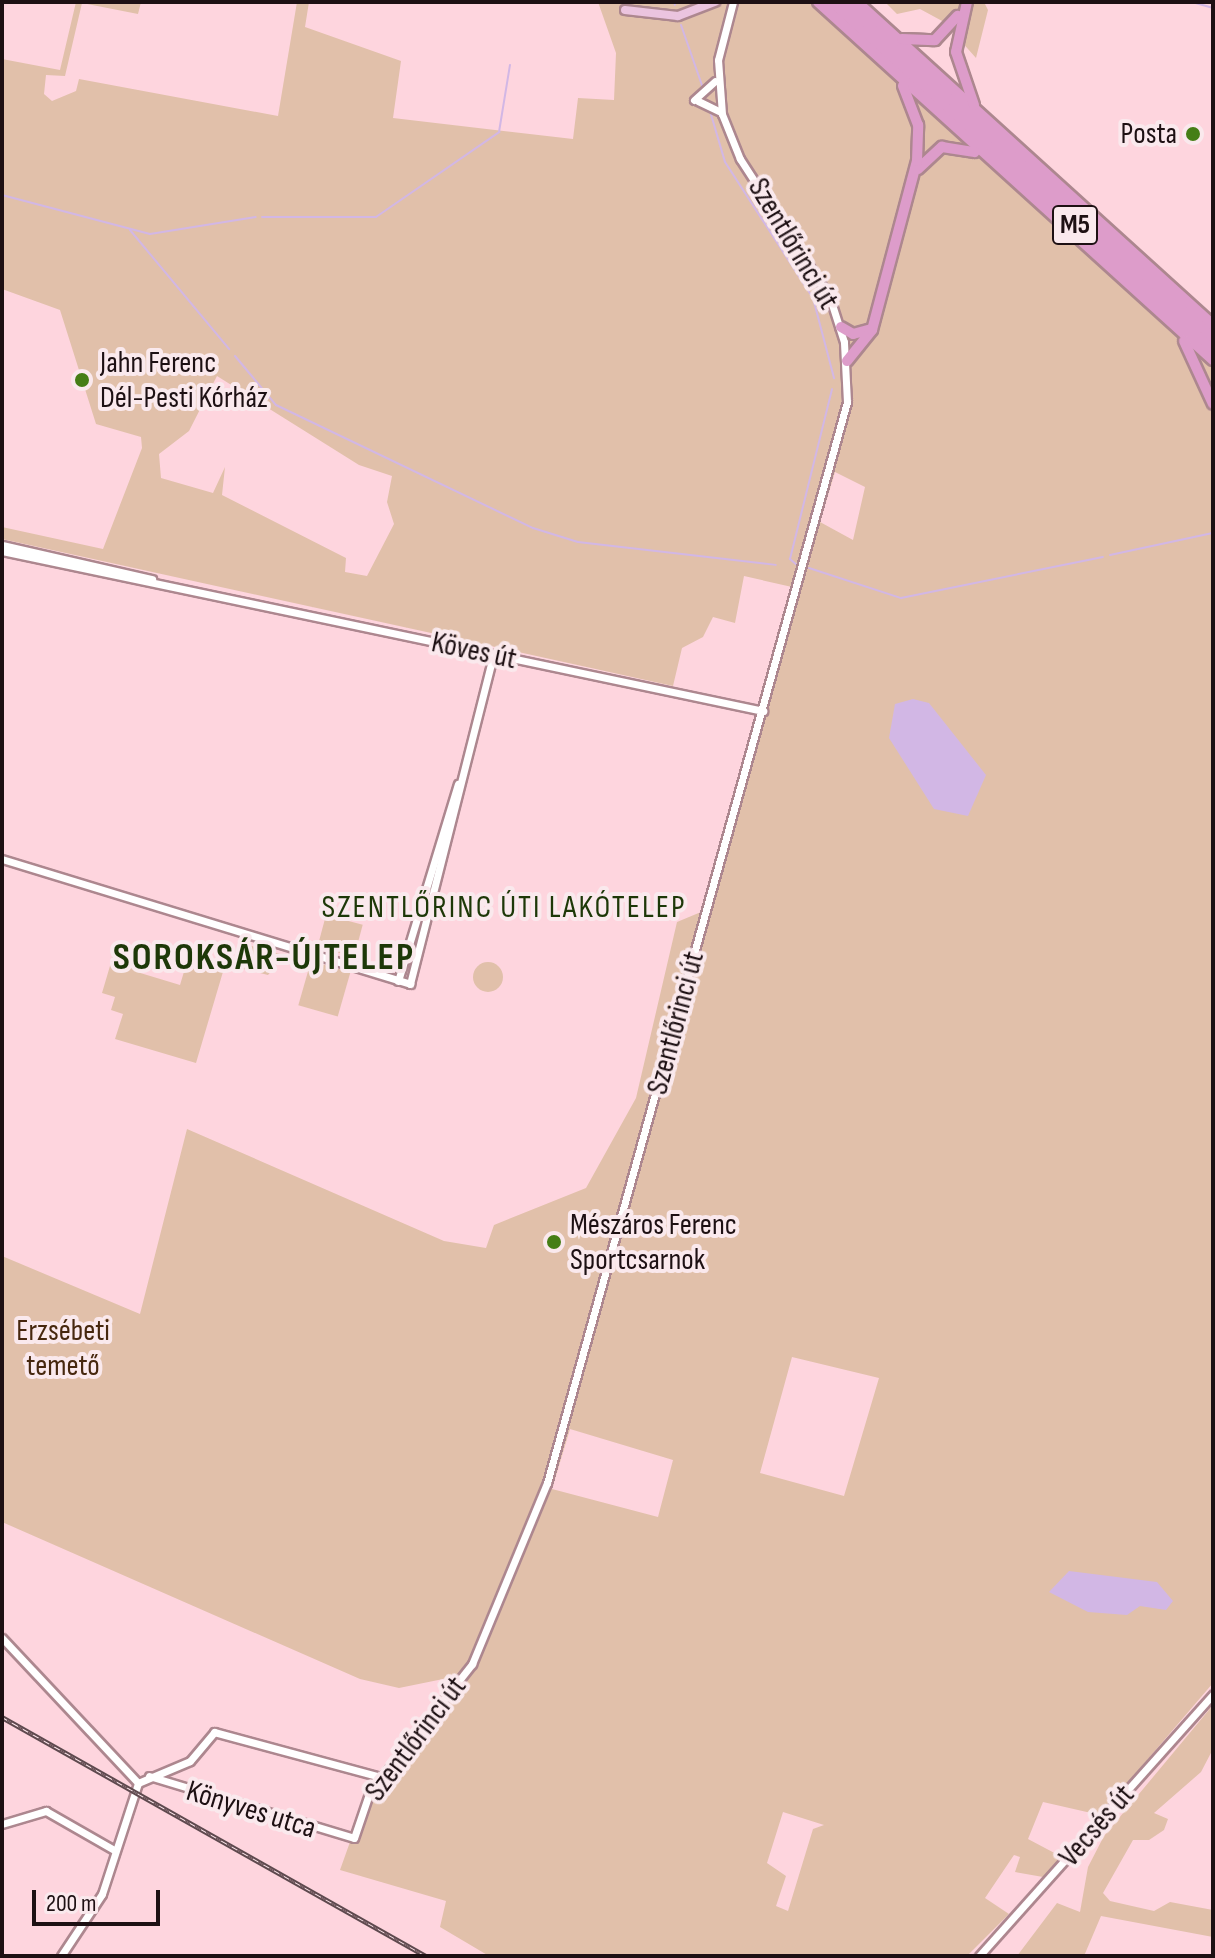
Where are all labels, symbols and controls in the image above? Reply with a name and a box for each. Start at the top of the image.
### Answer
place label: Posta [1121,116,1177,152]
marker: Posta [1184,125,1202,143]
street label: Szentlőrinci út [740,172,846,316]
road number: M5 [1051,201,1099,249]
place label: Jahn Ferenc Dél-Pesti Kórház [100,345,268,416]
marker: Jahn Ferenc Dél-Pesti Kórház [71,369,93,391]
street label: Köves út [428,624,520,678]
district label: SZENTLŐRINC ÚTI LAKÓTELEP [322,889,686,927]
district label: SOROKSÁR-ÚJTELEP [113,935,415,981]
street label: Szentlőrinci út [640,948,712,1098]
place label: Mészáros Ferenc Sportcsarnok [570,1207,737,1278]
marker: Mészáros Ferenc Sportcsarnok [545,1233,563,1251]
park label: Erzsébeti temető [16,1313,110,1384]
street label: Szentlőrinci út [358,1670,474,1808]
street label: Könyves utca [182,1773,320,1847]
street label: Vecsés út [1052,1778,1142,1874]
scale bar [36,1874,164,1924]
text: 200 m [46,1889,97,1918]

